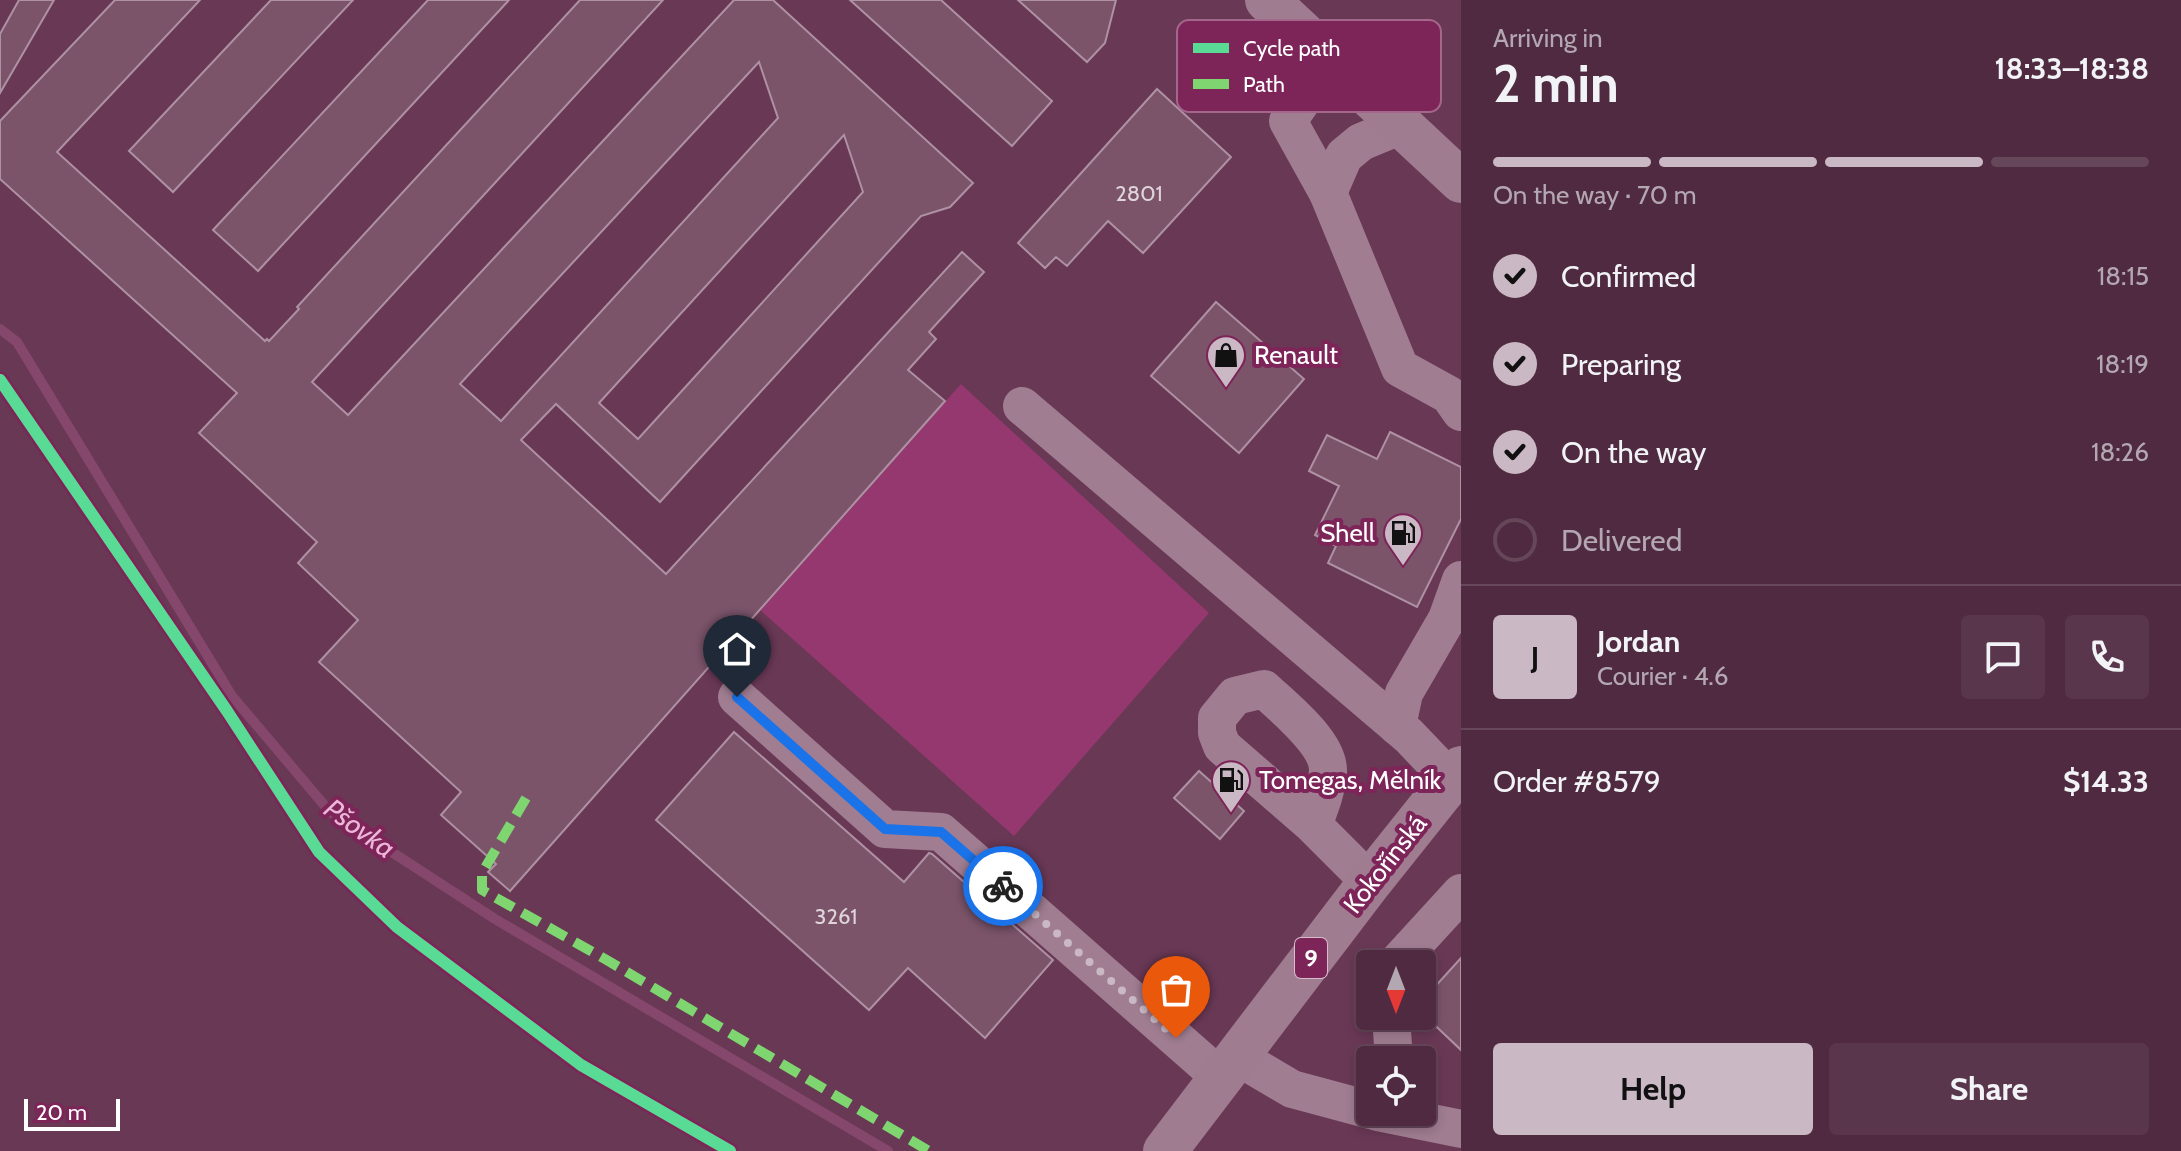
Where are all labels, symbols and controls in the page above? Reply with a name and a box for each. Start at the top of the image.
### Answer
legend [1177,20,1441,112]
text: Arriving in [1493,22,1603,54]
text: Cycle path [1243,35,1341,62]
text: 18:33–18:38 [1994,50,2149,87]
text: 2 min [1493,52,1619,115]
text: Path [1243,71,1285,98]
text: On the way · 70 m [1493,179,1697,211]
house number: 2801 [1115,180,1163,207]
icon: check [1493,254,1537,298]
text: Confirmed [1561,258,1696,295]
text: 18:15 [2097,260,2149,292]
shop icon: Renault [1205,334,1247,389]
place label: Renault [1254,339,1338,371]
icon: check [1493,342,1537,386]
text: Preparing [1561,346,1681,383]
text: 18:19 [2096,348,2149,380]
icon: check [1493,430,1537,474]
text: On the way [1561,434,1706,471]
text: 18:26 [2091,436,2149,468]
fuel station icon: Shell [1382,512,1424,567]
place label: Shell [1320,517,1375,549]
text: Delivered [1561,522,1682,559]
pin [703,615,771,697]
button: chat [1961,615,2045,699]
button: phone [2065,615,2149,699]
text: Jordan [1597,623,1680,660]
icon: home [715,627,759,671]
text: J [1531,639,1539,676]
text: Courier · 4.6 [1597,660,1729,692]
fuel station icon: Tomegas, Mělník [1210,759,1252,814]
text: Order #8579 [1493,763,1661,800]
text: $14.33 [2063,763,2149,800]
place label: Tomegas, Mělník [1259,764,1441,796]
water label: Pšovka [318,791,402,865]
street label: Kokořínská [1337,808,1434,920]
courier [963,846,1043,926]
icon: bike [981,864,1025,908]
house number: 3261 [815,903,857,930]
road number: 9 [1295,938,1327,978]
north arrow [1356,950,1436,1030]
map controls [1356,950,1436,1126]
pin [1142,956,1210,1038]
icon: bag [1154,968,1198,1012]
button: Help [1493,1043,1813,1135]
button: Share [1829,1043,2149,1135]
button: locate [1356,1046,1436,1126]
scale bar [24,1095,120,1131]
text: 20 m [36,1099,87,1126]

